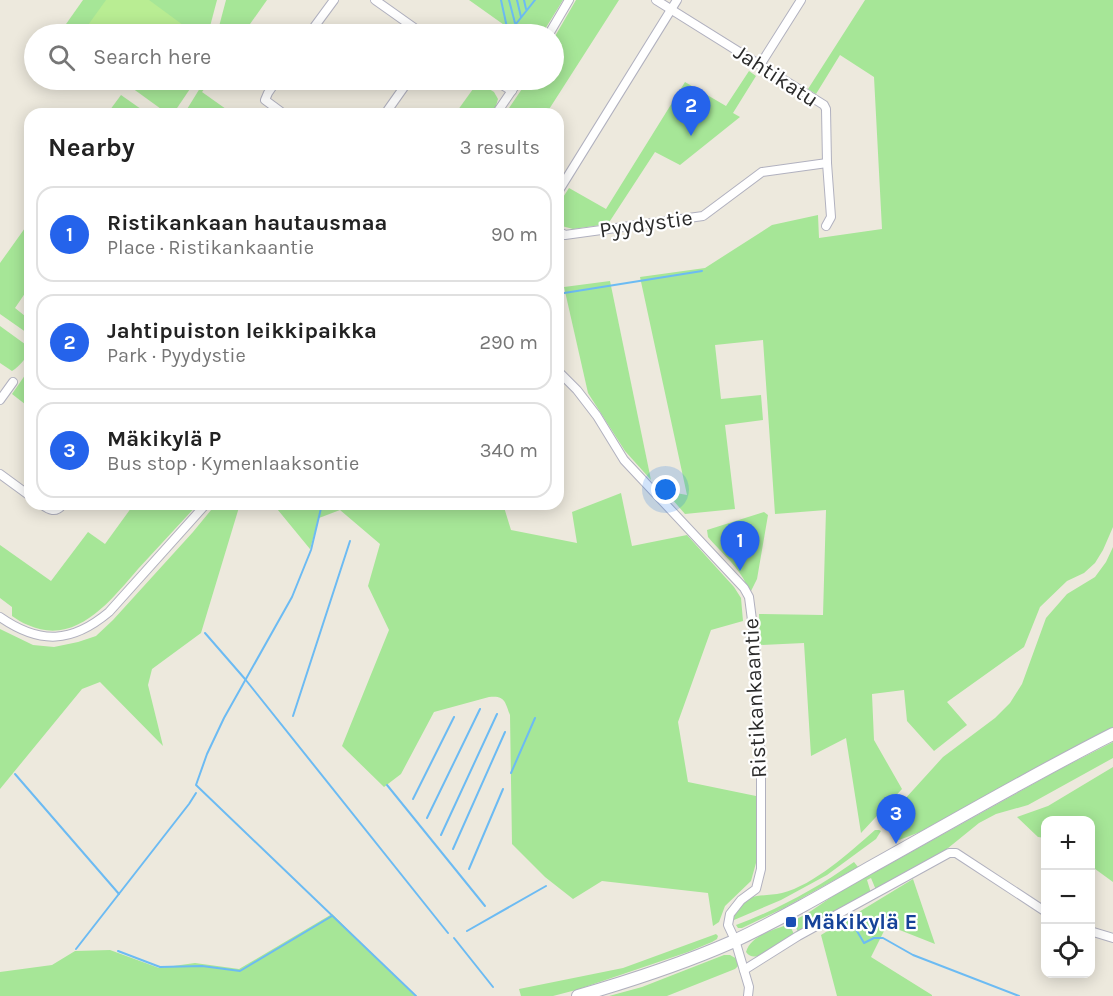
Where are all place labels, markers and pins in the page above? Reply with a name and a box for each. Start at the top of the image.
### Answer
pin: 2 [672,86,710,136]
pin: 1 [720,522,760,571]
pin: 3 [876,794,916,844]
place label: Mäkikylä E [803,909,917,935]
marker: Mäkikylä E [784,915,798,929]

